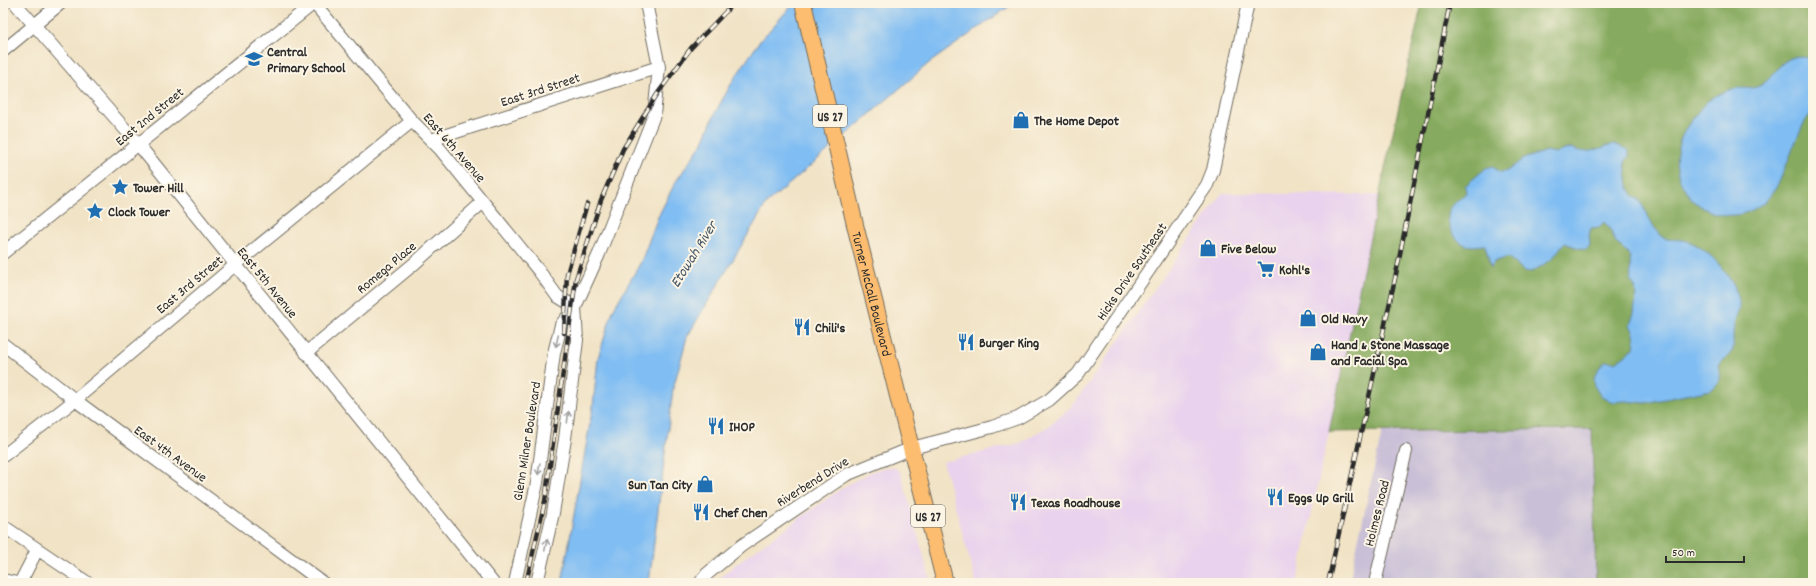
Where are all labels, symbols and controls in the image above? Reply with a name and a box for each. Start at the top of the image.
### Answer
place label: Central Primary School [267,43,346,79]
school or university icon: Central Primary School [244,49,264,69]
street label: East 3rd Street [498,69,583,113]
street label: East 2nd Street [111,83,189,152]
road number: US 27 [813,105,847,127]
street label: East 6th Avenue [417,109,490,188]
shop icon: The Home Depot [1011,110,1031,130]
place label: The Home Depot [1034,112,1120,132]
place icon: Tower Hill [110,177,130,197]
place label: Tower Hill [133,179,184,199]
place icon: Clock Tower [85,201,105,221]
place label: Clock Tower [108,203,171,223]
water label: Etowah River [666,216,725,292]
street label: Hicks Drive Southeast [1092,219,1173,325]
street label: Turner McCall Boulevard [845,230,896,359]
street label: Romega Place [353,237,422,300]
shop icon: Five Below [1198,238,1218,258]
place label: Five Below [1221,240,1276,260]
street label: East 5th Avenue [231,243,302,323]
street label: East 3rd Street [152,251,228,320]
supermarket icon: Kohl's [1256,259,1276,279]
place label: Kohl's [1279,261,1310,281]
shop icon: Old Navy [1298,308,1318,328]
place label: Old Navy [1321,310,1368,330]
restaurant icon: Chili's [792,317,812,337]
place label: Chili's [815,319,846,339]
restaurant icon: Burger King [956,332,976,352]
one-way arrow [553,334,561,347]
place label: Burger King [979,334,1039,354]
place label: Hand & Stone Massage and Facial Spa [1331,336,1449,372]
shop icon: Hand & Stone Massage and Facial Spa [1308,342,1328,362]
street label: Glenn Milner Boulevard [509,380,547,502]
one-way arrow [564,411,572,424]
restaurant icon: IHOP [706,416,726,436]
place label: IHOP [729,418,756,438]
street label: East 4th Avenue [129,421,211,488]
street label: Riverbend Drive [773,452,853,513]
one-way arrow [535,463,543,476]
shop icon: Sun Tan City [695,474,715,494]
place label: Sun Tan City [628,476,693,496]
street label: Holmes Road [1360,478,1396,549]
restaurant icon: Eggs Up Grill [1265,487,1285,507]
place label: Eggs Up Grill [1288,489,1354,509]
restaurant icon: Texas Roadhouse [1008,492,1028,512]
place label: Texas Roadhouse [1031,494,1121,514]
restaurant icon: Chef Chen [691,502,711,522]
place label: Chef Chen [714,504,768,524]
road number: US 27 [911,505,945,527]
scale bar [1666,538,1744,564]
one-way arrow [542,539,550,552]
text: 50 m [1672,545,1695,562]

